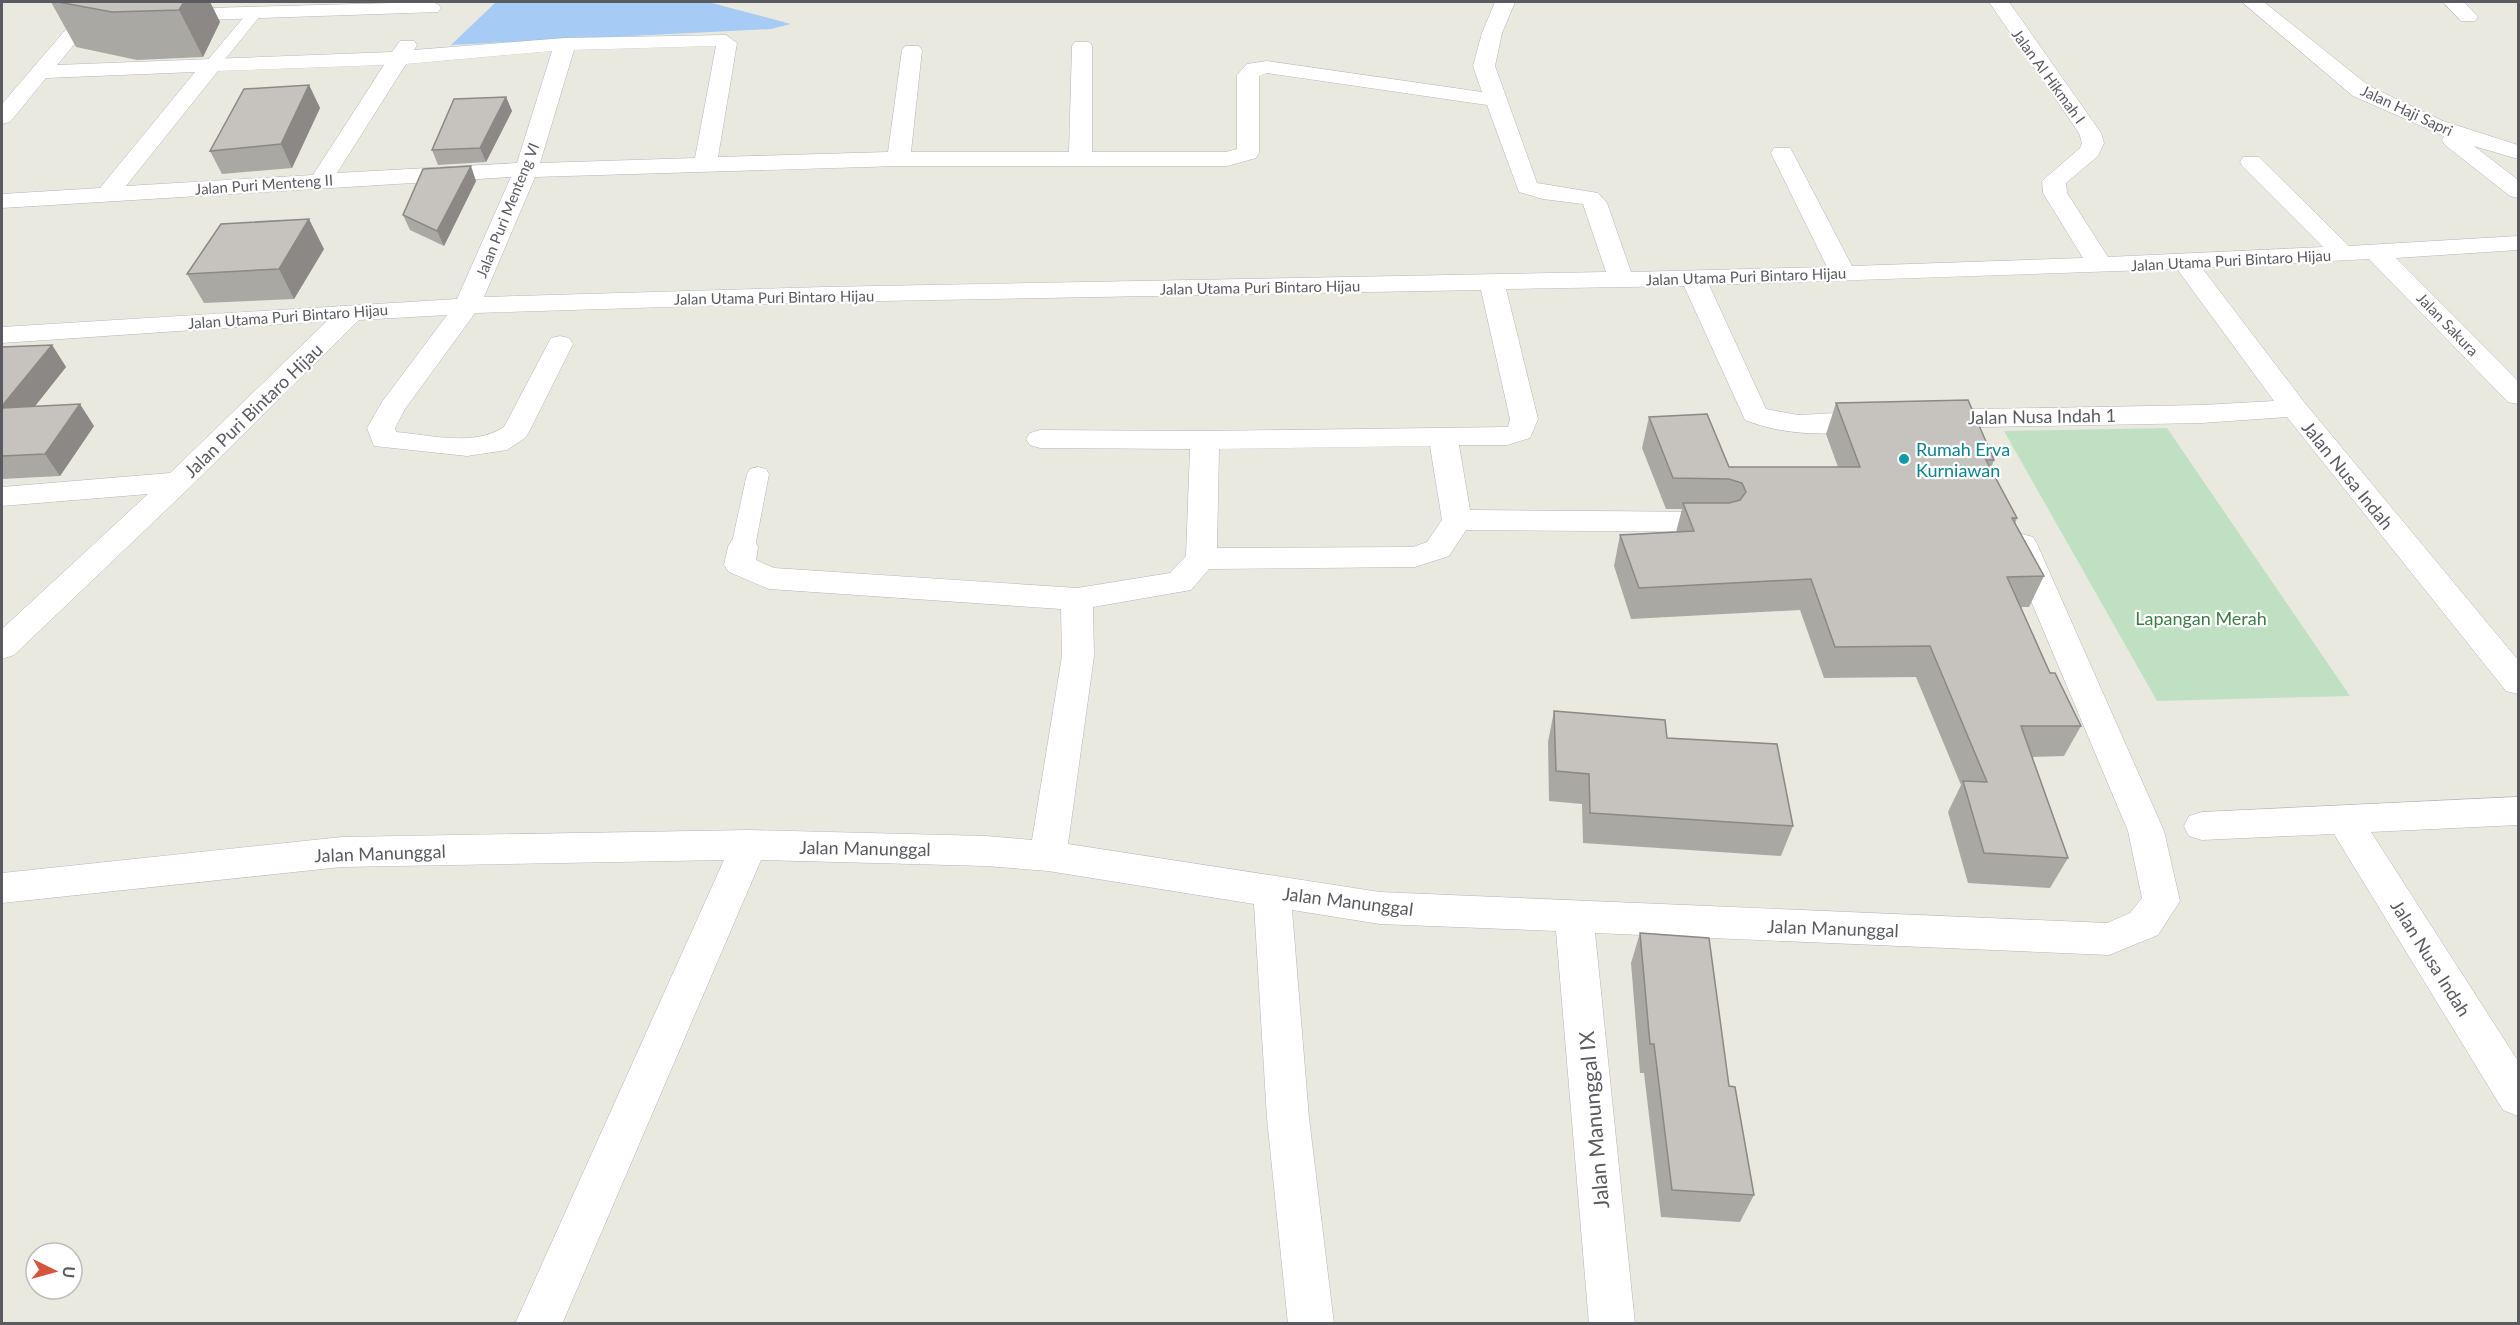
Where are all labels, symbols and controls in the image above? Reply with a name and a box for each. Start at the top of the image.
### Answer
street label: Jalan Al Hikmah I [2009,25,2089,127]
street label: Jalan Haji Sapri [2358,81,2456,139]
street label: Jalan Puri Menteng VI [472,140,542,280]
street label: Jalan Puri Menteng II [194,170,334,198]
street label: Jalan Utama Puri Bintaro Hijau [2131,246,2331,274]
street label: Jalan Utama Puri Bintaro Hijau [1646,264,1846,288]
street label: Jalan Utama Puri Bintaro Hijau [1160,276,1360,298]
street label: Jalan Utama Puri Bintaro Hijau [674,286,874,308]
street label: Jalan Sakura [2413,289,2483,359]
street label: Jalan Utama Puri Bintaro Hijau [187,300,389,332]
street label: Jalan Puri Bintaro Hijau [179,338,327,482]
street label: Jalan Nusa Indah 1 [1968,404,2116,428]
street label: Jalan Nusa Indah [2298,416,2398,534]
place label: Rumah Erva Kurniawan [1916,438,2010,481]
marker: Rumah Erva Kurniawan [1897,452,1911,466]
park label: Lapangan Merah [2135,607,2267,629]
street label: Jalan Manunggal [799,836,931,860]
street label: Jalan Manunggal [314,840,446,866]
street label: Jalan Manunggal [1281,882,1415,920]
street label: Jalan Nusa Indah [2386,896,2476,1020]
street label: Jalan Manunggal [1767,915,1899,941]
street label: Jalan Manunggal IX [1573,1030,1613,1210]
north arrow [24,1241,84,1301]
text: U [59,1266,79,1279]

